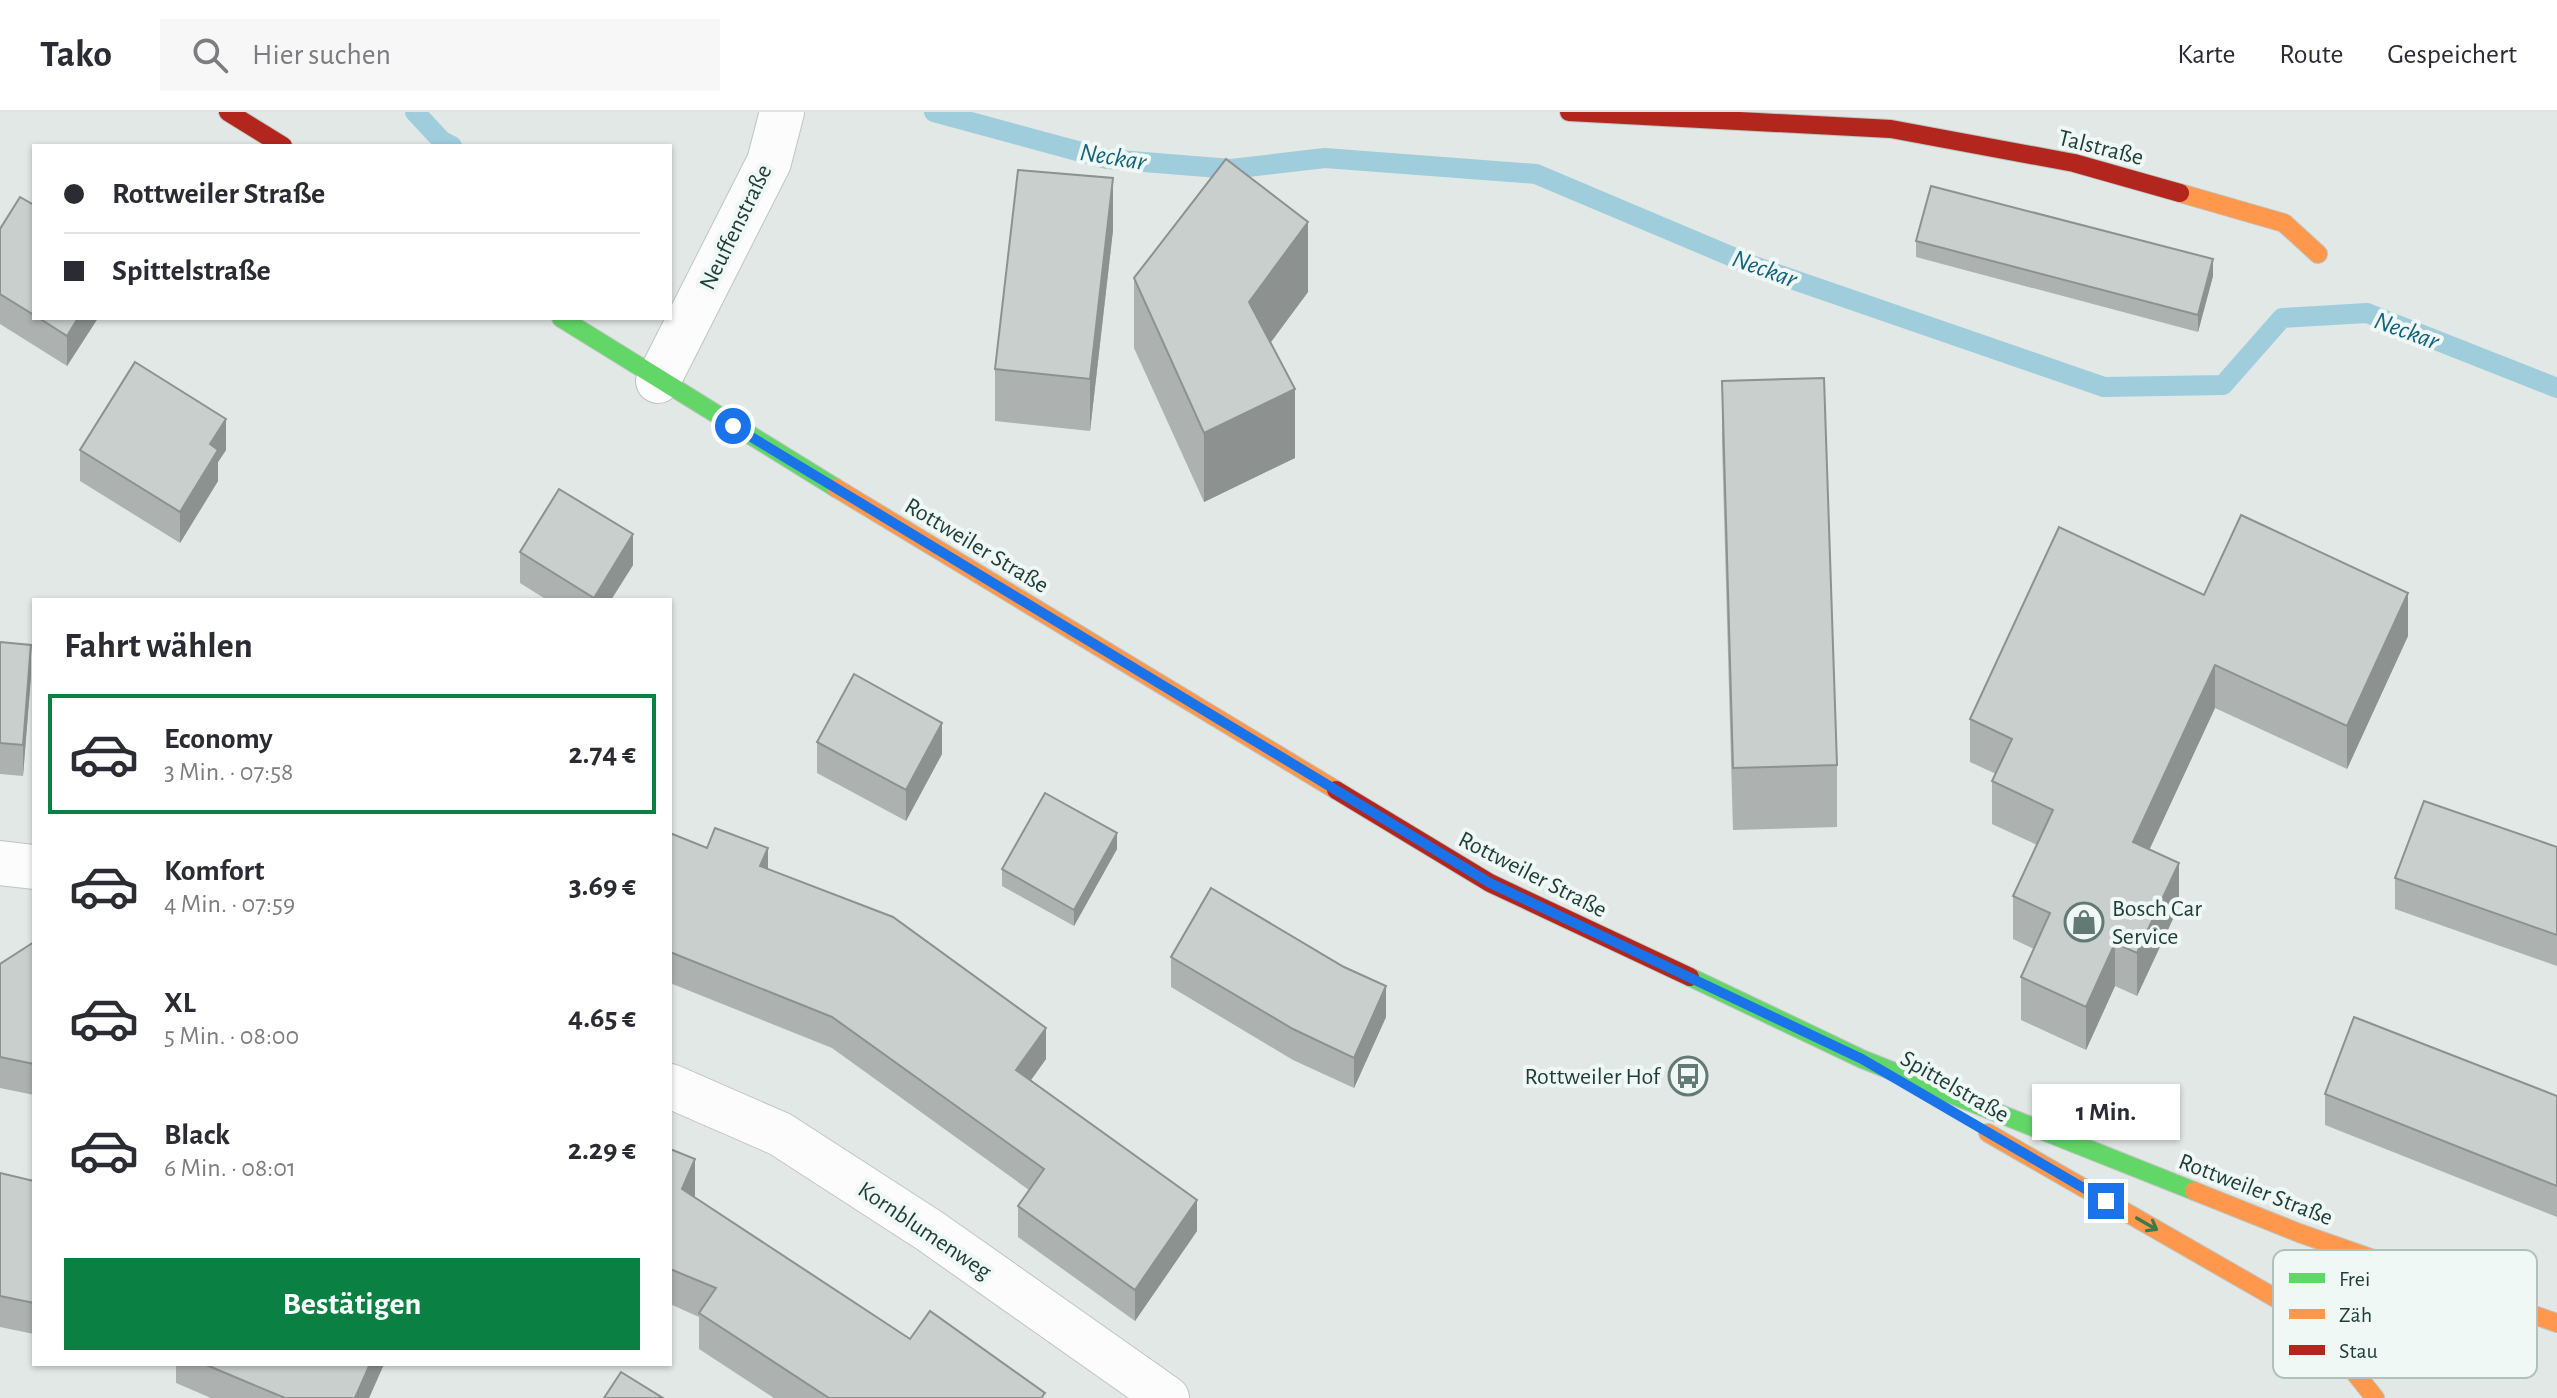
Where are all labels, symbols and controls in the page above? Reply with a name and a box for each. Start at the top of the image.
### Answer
search box [160,19,720,91]
icon: search [188,33,232,77]
text: Tako [40,36,112,74]
text: Hier suchen [252,40,391,70]
text: Karte [2177,41,2235,69]
text: Route [2279,41,2343,69]
text: Gespeichert [2387,41,2517,69]
street label: Talstraße [2056,126,2146,170]
water label: Neckar [1078,139,1149,175]
street label: Neuffenstraße [695,161,776,294]
text: Rottweiler Straße [112,179,325,209]
water label: Neckar [1729,245,1802,293]
text: Spittelstraße [112,256,271,286]
water label: Neckar [2371,307,2444,355]
route start [715,408,751,444]
street label: Rottweiler Straße [900,494,1052,598]
text: Fahrt wählen [64,628,253,664]
icon: car [68,718,140,790]
text: Economy [164,724,273,754]
text: 2.74 € [568,739,636,769]
text: 3 Min. · 07:58 [164,759,293,785]
street label: Rottweiler Straße [1455,827,1611,923]
icon: car [68,850,140,922]
text: Komfort [164,856,264,886]
text: 3.69 € [569,871,636,901]
text: 4 Min. · 07:59 [164,891,295,917]
place label: Bosch Car Service [2112,897,2202,949]
shop icon: Bosch Car Service [2063,901,2105,943]
icon: car [68,982,140,1054]
text: XL [164,988,196,1018]
text: 4.65 € [568,1003,636,1033]
text: 5 Min. · 08:00 [164,1023,299,1049]
street label: Spittelstraße [1896,1046,2013,1127]
bus stop icon: Rottweiler Hof [1667,1055,1709,1097]
place label: Rottweiler Hof [1525,1065,1662,1089]
callout: 1 Min. [2032,1085,2180,1141]
text: 1 Min. [2076,1099,2136,1125]
icon: car [68,1114,140,1186]
text: Black [164,1120,230,1150]
text: 2.29 € [568,1135,636,1165]
street label: Rottweiler Straße [2175,1150,2336,1230]
text: 6 Min. · 08:01 [164,1155,296,1181]
street label: Kornblumenweg [853,1178,996,1284]
route end [2088,1183,2124,1219]
one-way arrow [2135,1216,2158,1232]
legend [2273,1250,2537,1378]
button: Bestätigen [64,1258,640,1350]
text: Frei [2339,1268,2370,1290]
text: Zäh [2339,1304,2372,1326]
text: Stau [2339,1340,2378,1362]

